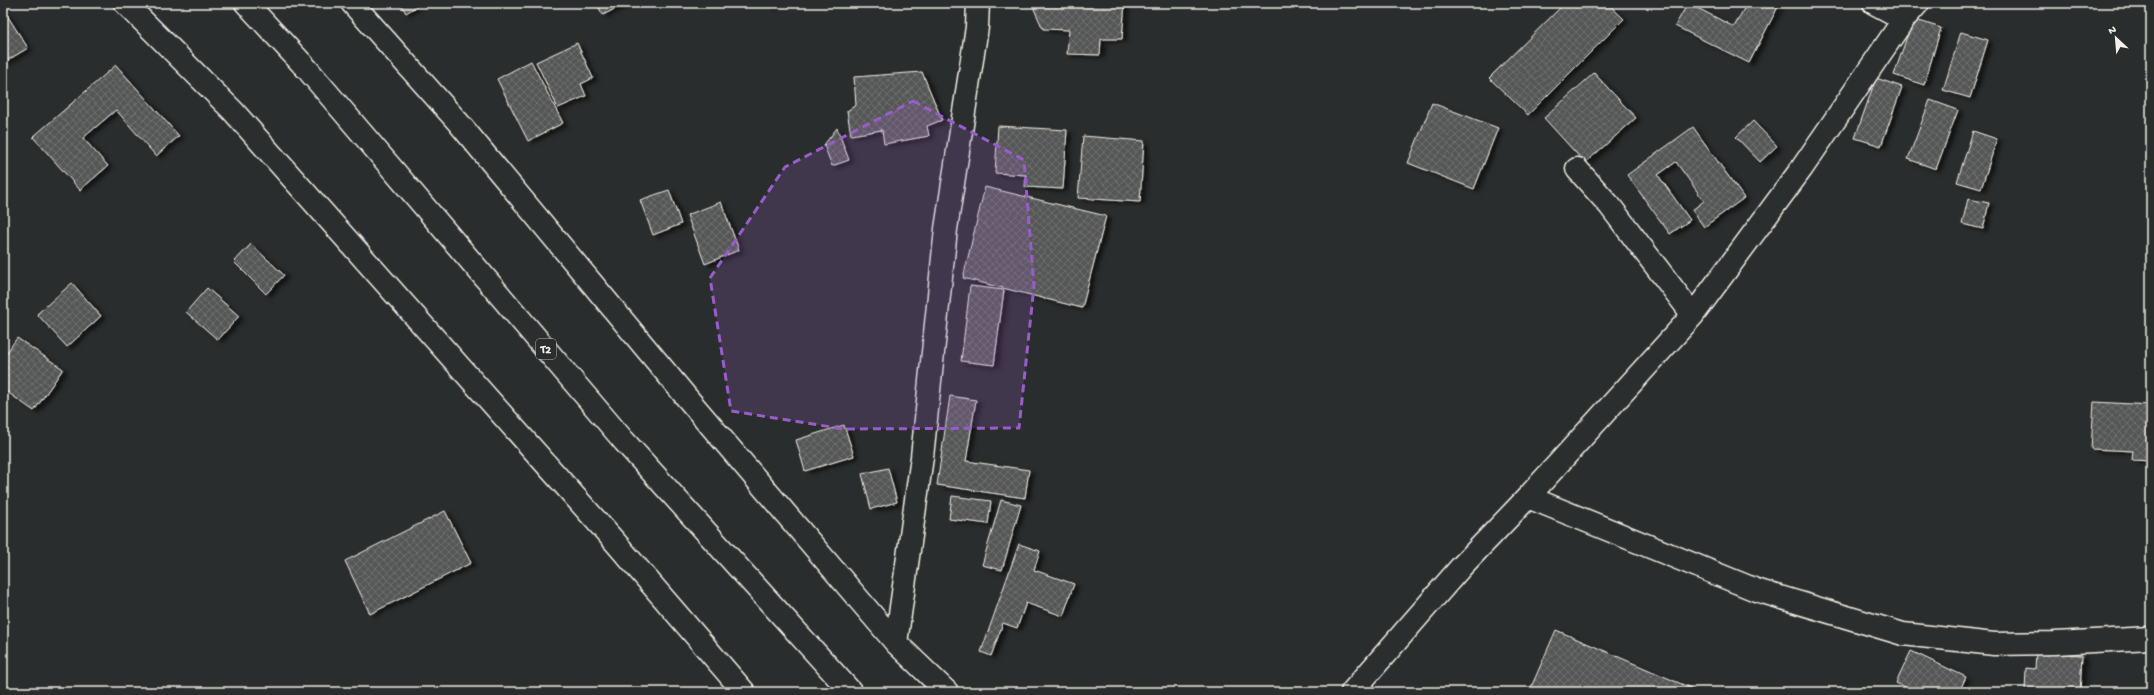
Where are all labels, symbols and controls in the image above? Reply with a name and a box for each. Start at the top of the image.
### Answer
north arrow [2096,18,2136,58]
text: N [2107,24,2118,38]
road number: T2 [536,339,556,359]

